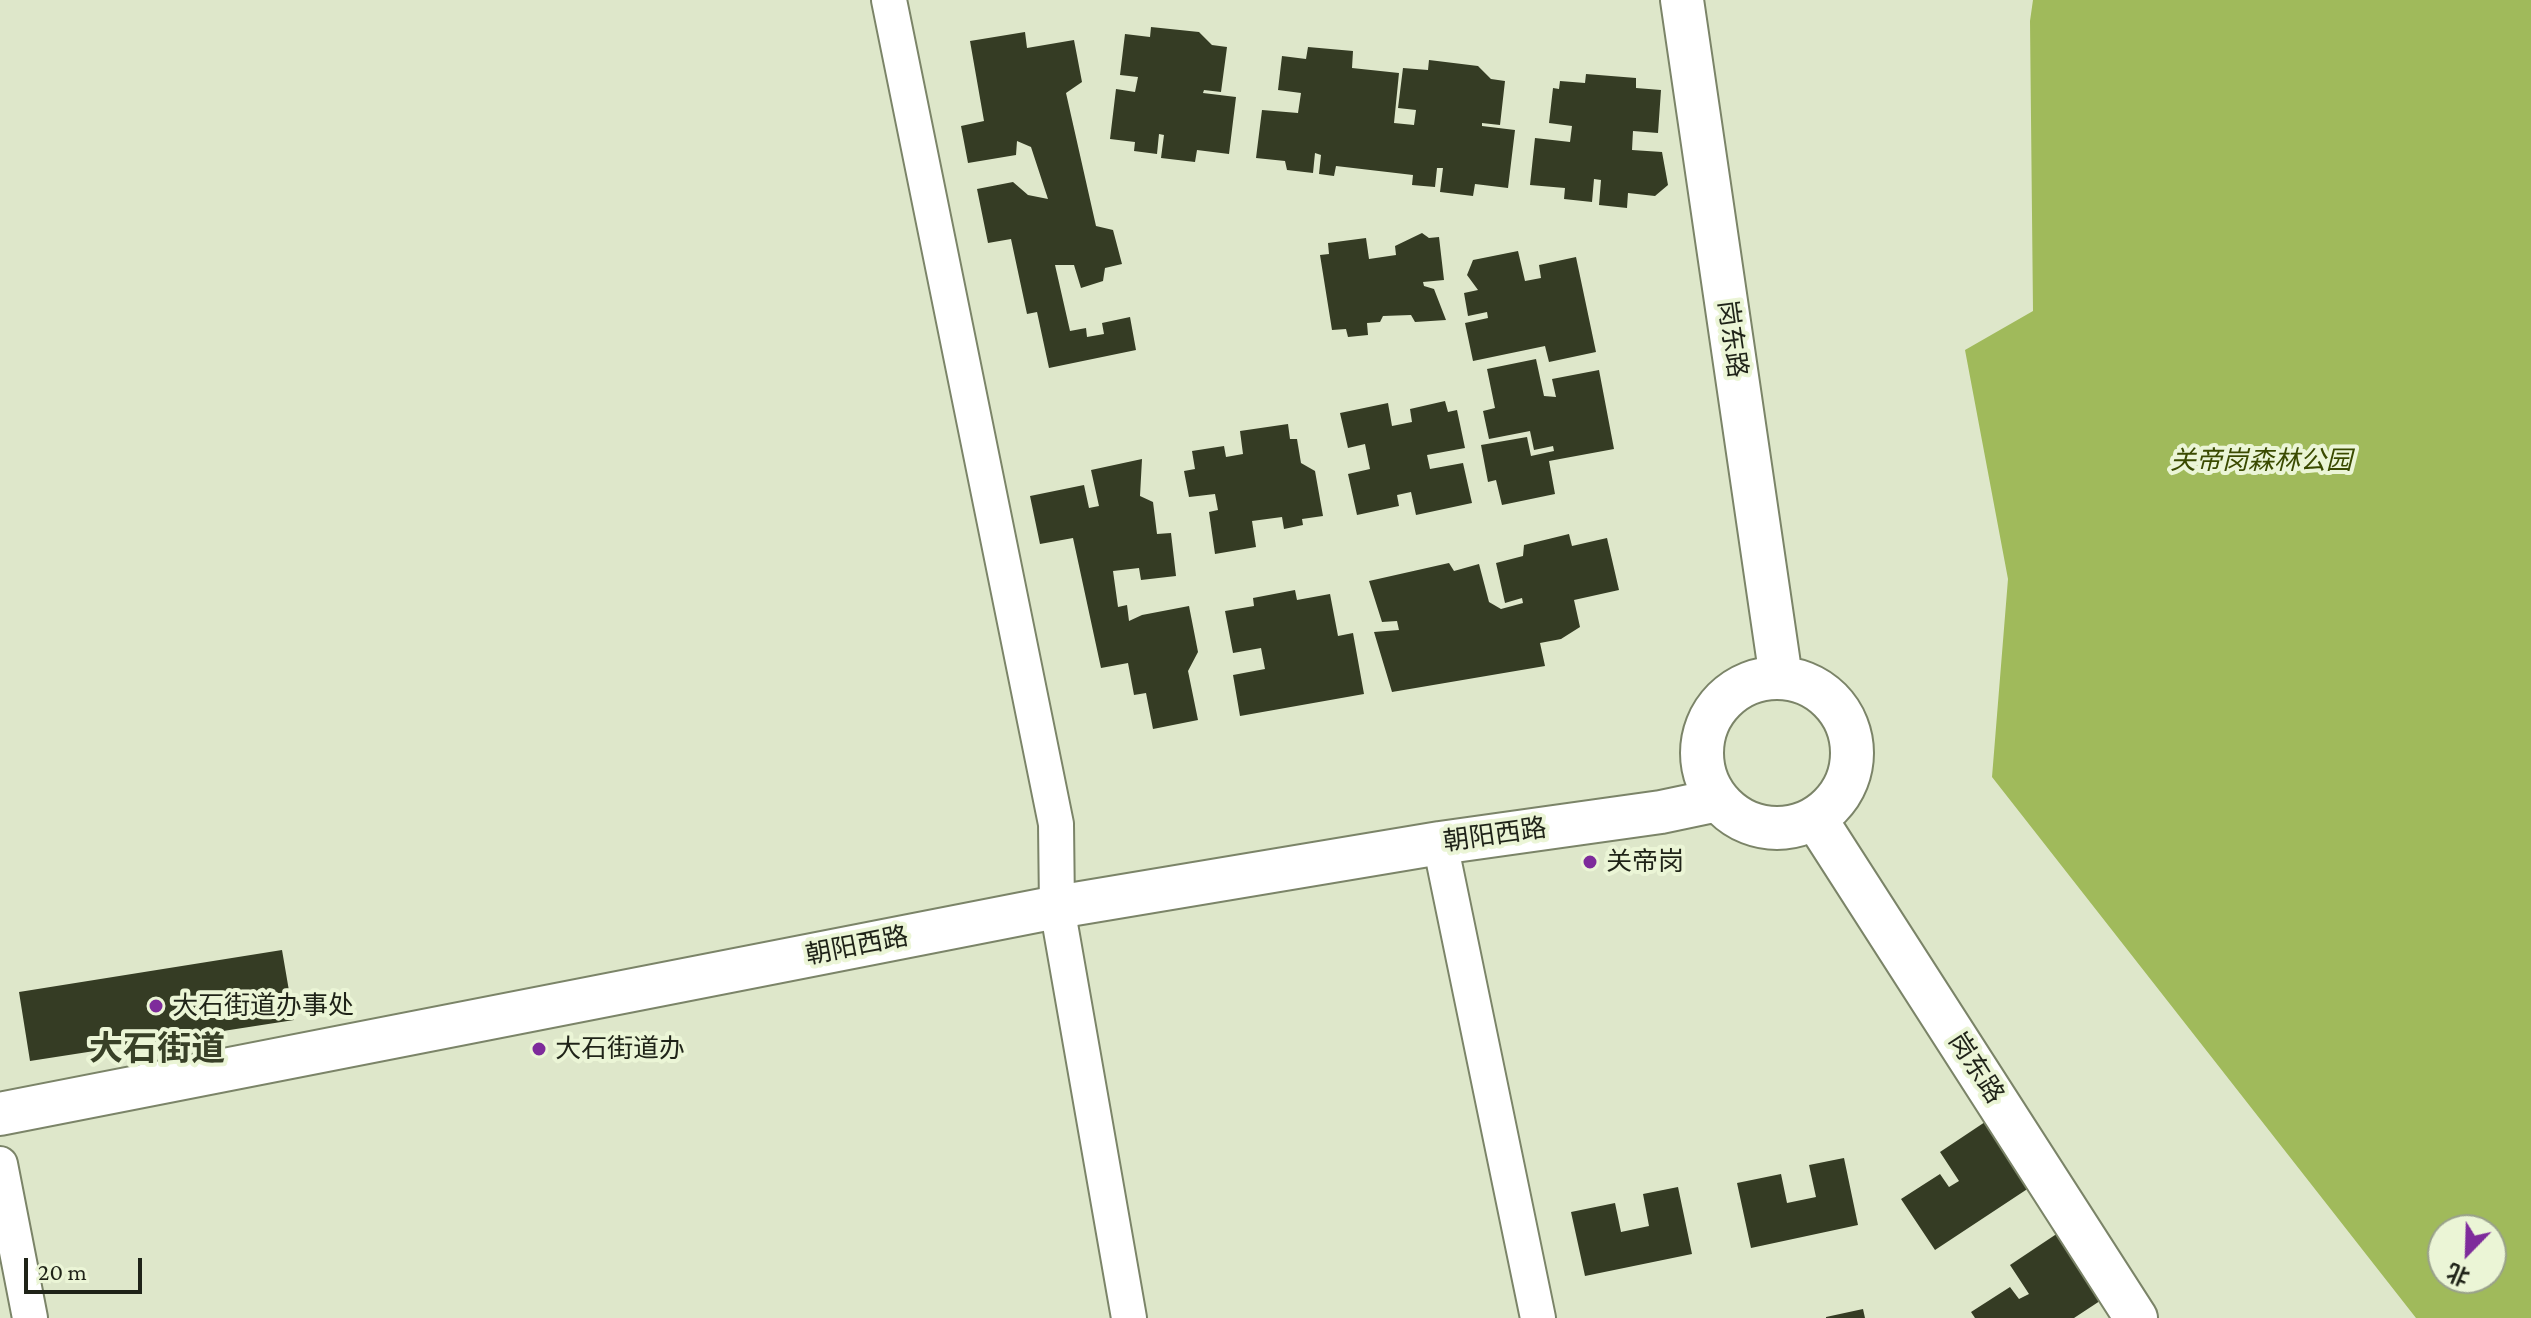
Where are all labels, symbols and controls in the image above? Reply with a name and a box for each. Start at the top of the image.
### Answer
street label: 岗东路 [1711,298,1753,380]
park label: 关帝岗森林公园 [2170,445,2352,477]
street label: 朝阳西路 [1441,812,1549,858]
place label: 关帝岗 [1606,846,1684,878]
marker: 关帝岗 [1581,853,1599,871]
street label: 朝阳西路 [803,921,911,971]
place label: 大石街道办事处 [172,990,354,1022]
marker: 大石街道办事处 [147,997,165,1015]
street label: 岗东路 [1942,1027,2010,1109]
district label: 大石街道 [89,1030,225,1070]
place label: 大石街道办 [555,1033,685,1065]
marker: 大石街道办 [530,1040,548,1058]
north arrow [2427,1214,2507,1294]
scale bar [28,1242,146,1292]
text: 20 m [38,1258,87,1285]
text: 北 [2443,1259,2473,1291]

